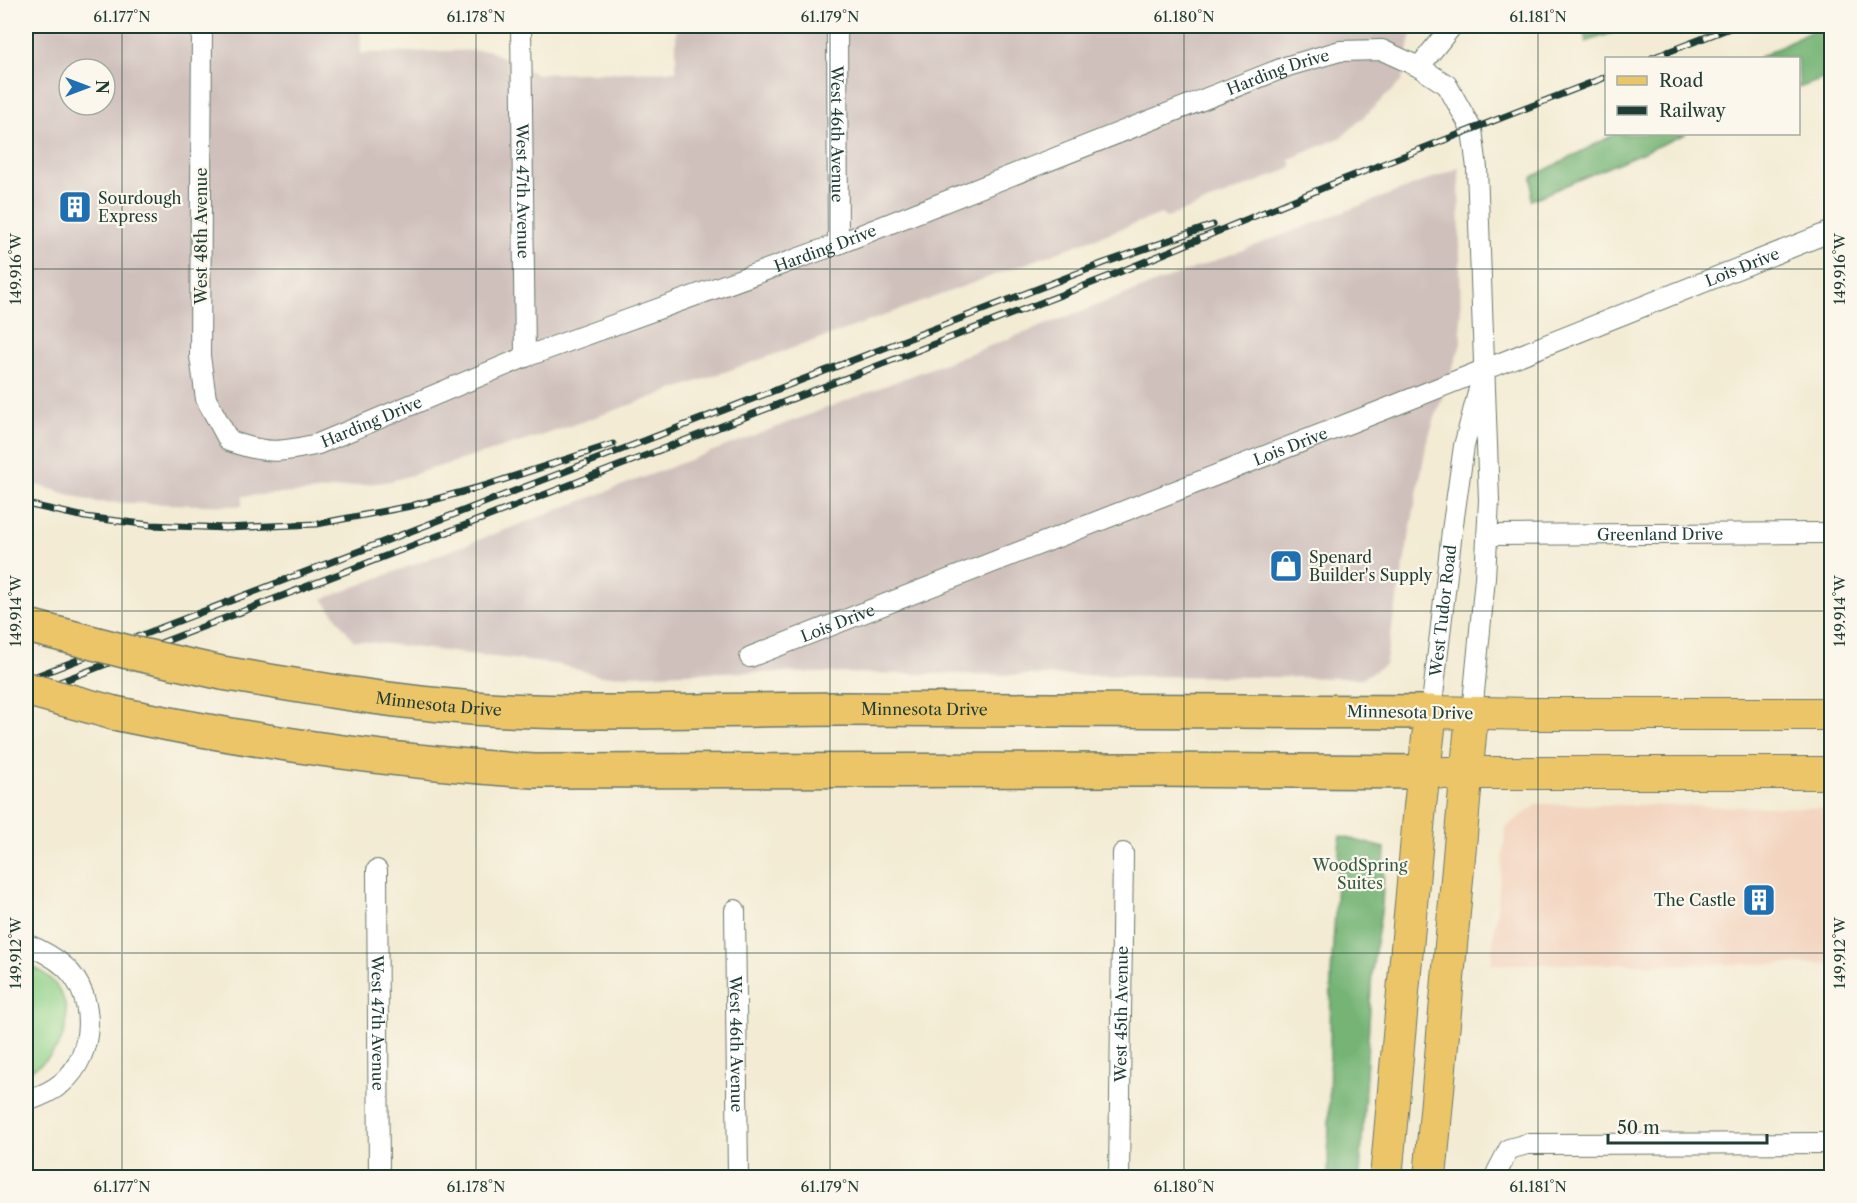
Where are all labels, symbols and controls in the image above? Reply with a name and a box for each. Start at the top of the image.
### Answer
text: 61.177°N [93,7,151,26]
text: 61.178°N [447,7,506,26]
text: 61.179°N [801,7,859,26]
text: 61.180°N [1153,7,1215,26]
text: 61.181°N [1509,7,1567,26]
street label: Harding Drive [1224,45,1332,99]
north arrow [57,57,117,117]
legend [1605,57,1800,135]
street label: West 46th Avenue [827,65,848,202]
text: Road [1659,70,1704,92]
text: N [92,80,112,94]
text: Railway [1659,100,1727,122]
street label: West 47th Avenue [512,122,534,259]
street label: West 48th Avenue [191,168,211,305]
place label: Sourdough Express [98,188,182,226]
building icon: Sourdough Express [57,189,93,225]
street label: Harding Drive [771,220,879,276]
text: 149.916°W [6,233,25,305]
text: 149.916°W [1830,233,1849,305]
street label: Lois Drive [1702,243,1782,291]
street label: Harding Drive [318,392,425,452]
street label: Lois Drive [1250,423,1330,470]
street label: Greenland Drive [1597,524,1723,544]
street label: West Tudor Road [1425,543,1460,679]
place label: Spenard Builder's Supply [1309,547,1433,585]
shop icon: Spenard Builder's Supply [1268,548,1304,584]
text: 149.914°W [6,575,25,647]
text: 149.914°W [1830,575,1849,647]
street label: Lois Drive [798,599,878,646]
street label: Minnesota Drive [374,687,502,720]
street label: Minnesota Drive [861,699,988,719]
street label: Minnesota Drive [1347,701,1473,723]
park label: WoodSpring Suites [1312,855,1408,893]
building icon: The Castle [1741,882,1777,918]
place label: The Castle [1654,890,1736,910]
text: 149.912°W [6,917,25,989]
text: 149.912°W [1830,917,1849,989]
street label: West 45th Avenue [1110,946,1132,1083]
street label: West 47th Avenue [368,954,388,1091]
street label: West 46th Avenue [726,974,747,1113]
scale bar [1608,1107,1767,1145]
text: 50 m [1617,1117,1660,1139]
text: 61.177°N [93,1177,151,1196]
text: 61.178°N [447,1177,506,1196]
text: 61.179°N [801,1177,859,1196]
text: 61.180°N [1153,1177,1215,1196]
text: 61.181°N [1509,1177,1567,1196]

